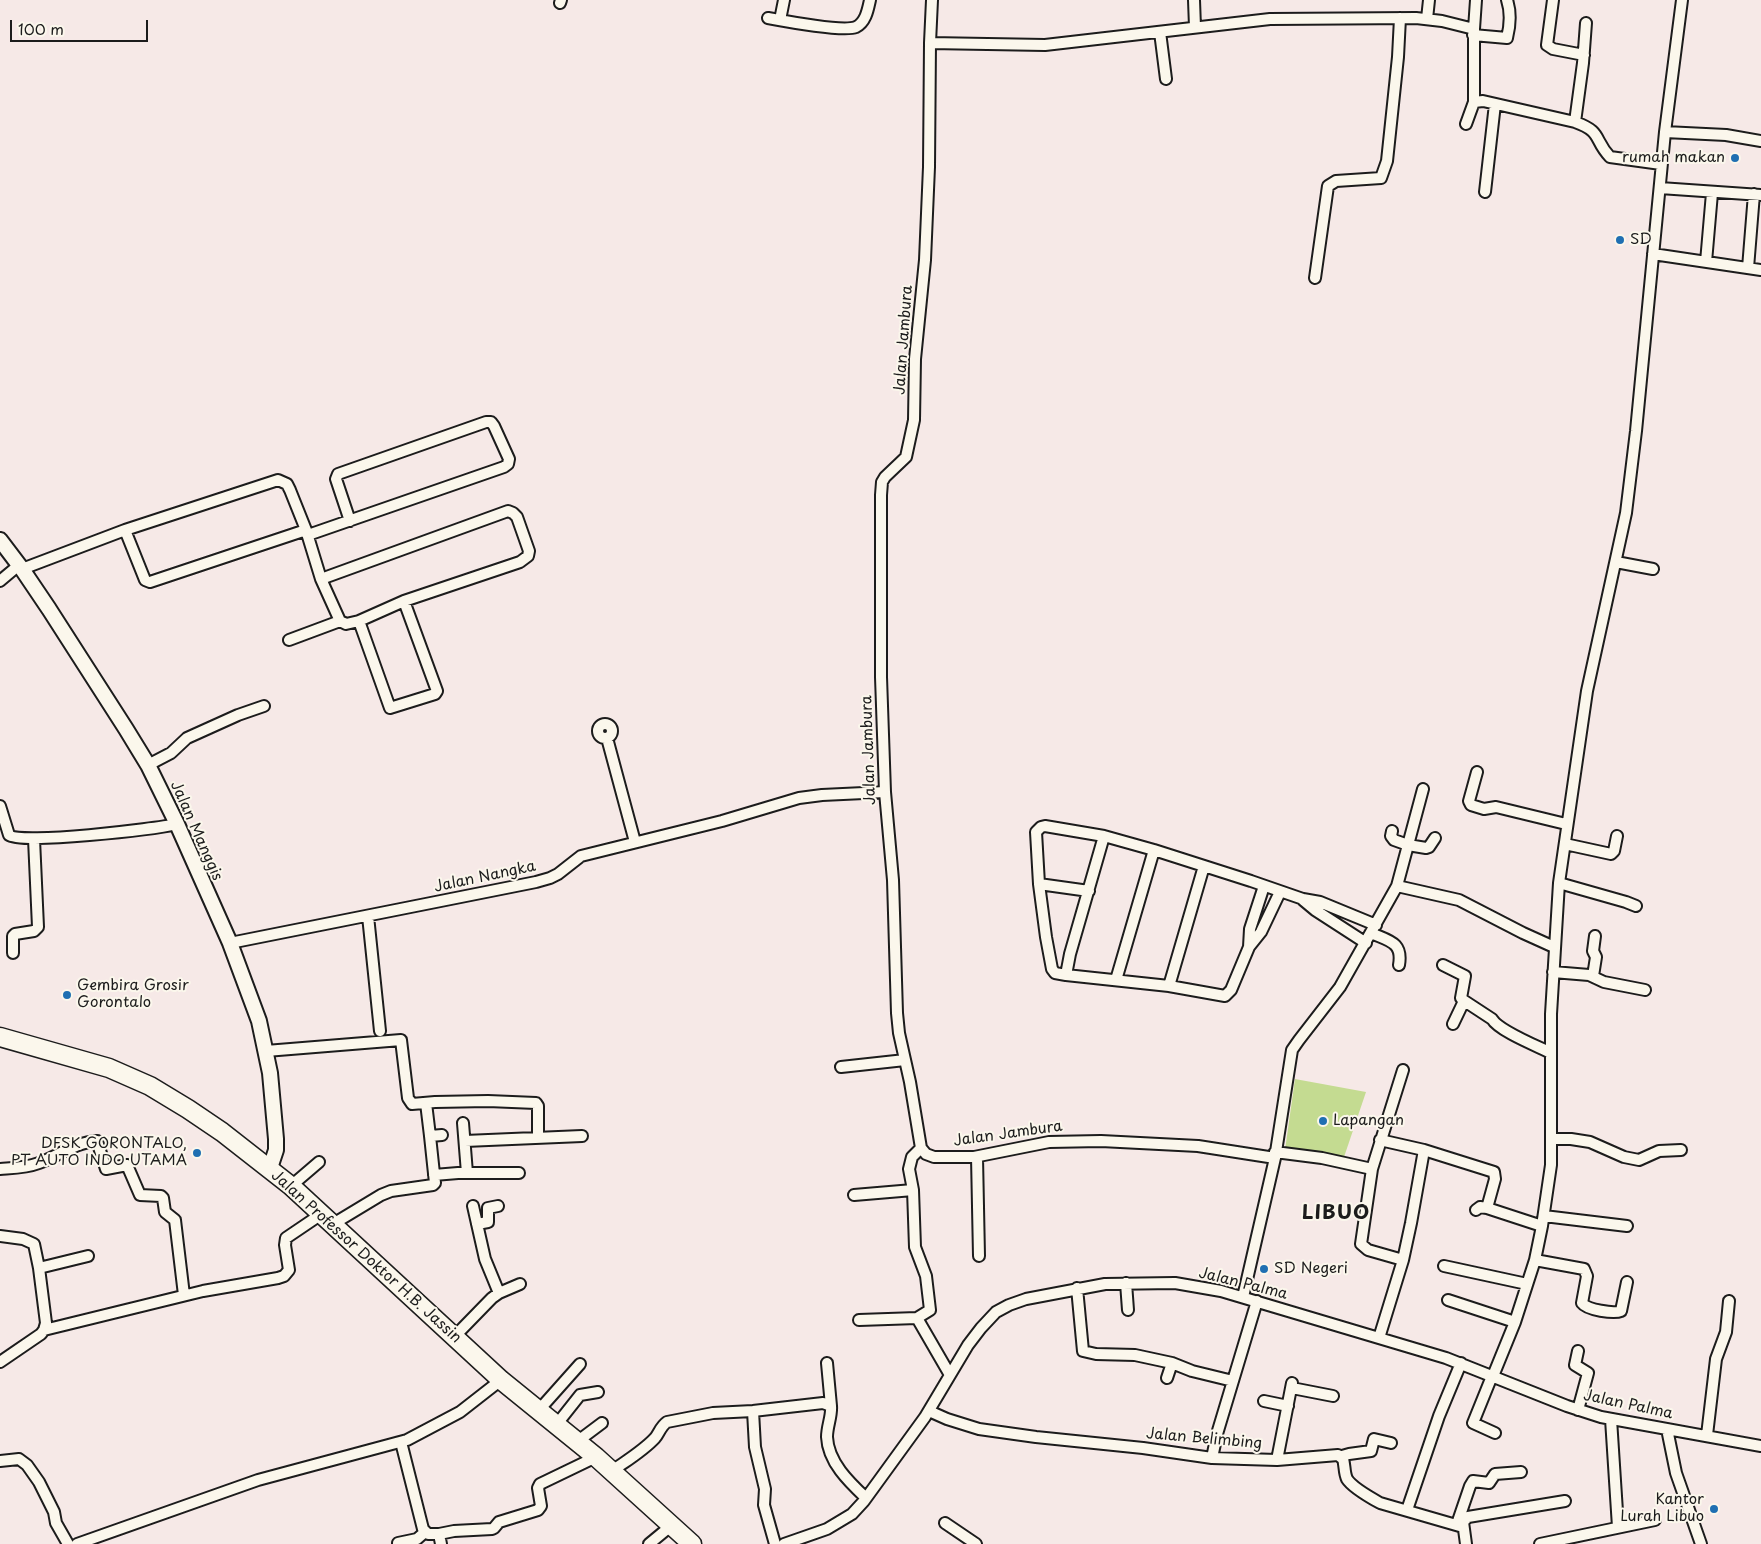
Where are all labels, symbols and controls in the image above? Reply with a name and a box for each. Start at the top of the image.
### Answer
scale bar [12,10,150,42]
text: 100 m [18,17,64,40]
place label: rumah makan [1622,149,1725,167]
marker: rumah makan [1729,152,1741,164]
place label: SD [1630,231,1652,249]
marker: SD [1614,234,1626,246]
street label: Jalan Jambura [891,285,917,395]
street label: Jalan Jambura [858,695,880,805]
street label: Jalan Manggis [166,779,226,883]
street label: Jalan Nangka [433,857,537,897]
place label: Gembira Grosir Gorontalo [77,977,189,1012]
marker: Gembira Grosir Gorontalo [61,989,73,1001]
place label: Lapangan [1333,1112,1404,1130]
marker: Lapangan [1317,1115,1329,1127]
street label: Jalan Jambura [952,1117,1064,1151]
place label: DFSK GORONTALO, PT AUTO INDO UTAMA [11,1135,187,1170]
marker: DFSK GORONTALO, PT AUTO INDO UTAMA [191,1147,203,1159]
street label: Jalan Professor Doktor H.B. Jassin [267,1167,465,1347]
district label: LIBUO [1301,1201,1371,1225]
place label: SD Negeri [1274,1260,1348,1278]
marker: SD Negeri [1258,1263,1270,1275]
street label: Jalan Palma [1197,1264,1289,1304]
street label: Jalan Palma [1582,1387,1674,1423]
street label: Jalan Belimbing [1145,1425,1263,1453]
place label: Kantor Lurah Libuo [1620,1491,1704,1526]
marker: Kantor Lurah Libuo [1708,1503,1720,1515]

